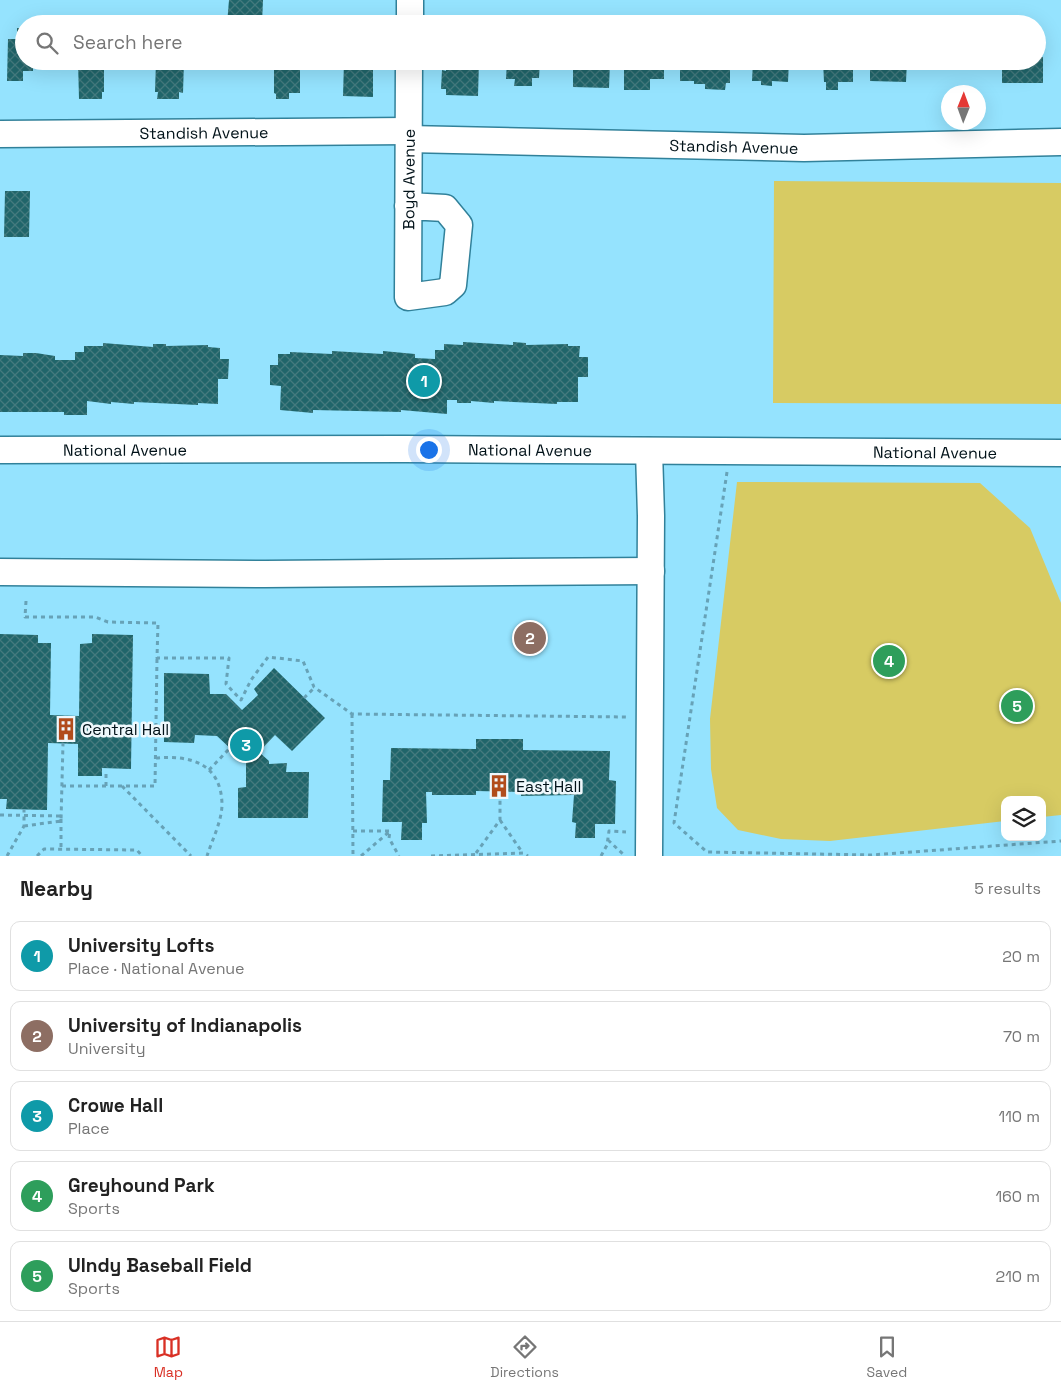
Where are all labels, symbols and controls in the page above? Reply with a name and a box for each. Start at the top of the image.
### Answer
search box [15,15,1046,70]
icon: search [33,29,61,57]
text: Search here [73,30,183,55]
north arrow [941,85,986,130]
street label: Standish Avenue [139,122,269,144]
street label: Boyd Avenue [398,129,420,230]
street label: Standish Avenue [669,135,799,159]
pin: 1 [408,362,440,400]
your location [416,437,442,463]
street label: National Avenue [468,439,592,461]
street label: National Avenue [63,440,187,461]
street label: National Avenue [873,442,997,464]
pin: 2 [514,619,546,657]
pin: 4 [873,642,905,680]
pin: 5 [1001,687,1033,725]
building icon: Central Hall [53,716,79,742]
place label: Central Hall [82,719,169,740]
pin: 3 [230,726,262,764]
building icon: East Hall [486,773,512,799]
place label: East Hall [516,776,581,797]
map controls [1001,796,1046,841]
button: layers [1001,796,1046,841]
text: Nearby [20,875,93,902]
text: 5 results [974,878,1041,899]
text: University Lofts [68,933,214,958]
text: 1 [33,946,41,967]
text: 20 m [1002,946,1040,967]
text: Place · National Avenue [68,958,245,979]
text: University of Indianapolis [68,1013,302,1038]
text: 2 [32,1026,42,1047]
text: 70 m [1003,1026,1040,1047]
text: University [68,1038,146,1059]
text: Crowe Hall [68,1093,163,1118]
text: 3 [32,1106,42,1127]
text: 110 m [998,1106,1040,1127]
text: Place [68,1118,110,1139]
text: Greyhound Park [68,1173,215,1198]
text: 4 [32,1186,42,1207]
text: 160 m [995,1186,1040,1207]
text: Sports [68,1198,120,1219]
text: UIndy Baseball Field [68,1253,252,1278]
text: 5 [32,1266,42,1287]
text: 210 m [996,1266,1040,1287]
text: Sports [68,1278,120,1299]
tab: Map [154,1333,183,1381]
tab: Directions [490,1333,559,1381]
tab: Saved [866,1333,907,1381]

